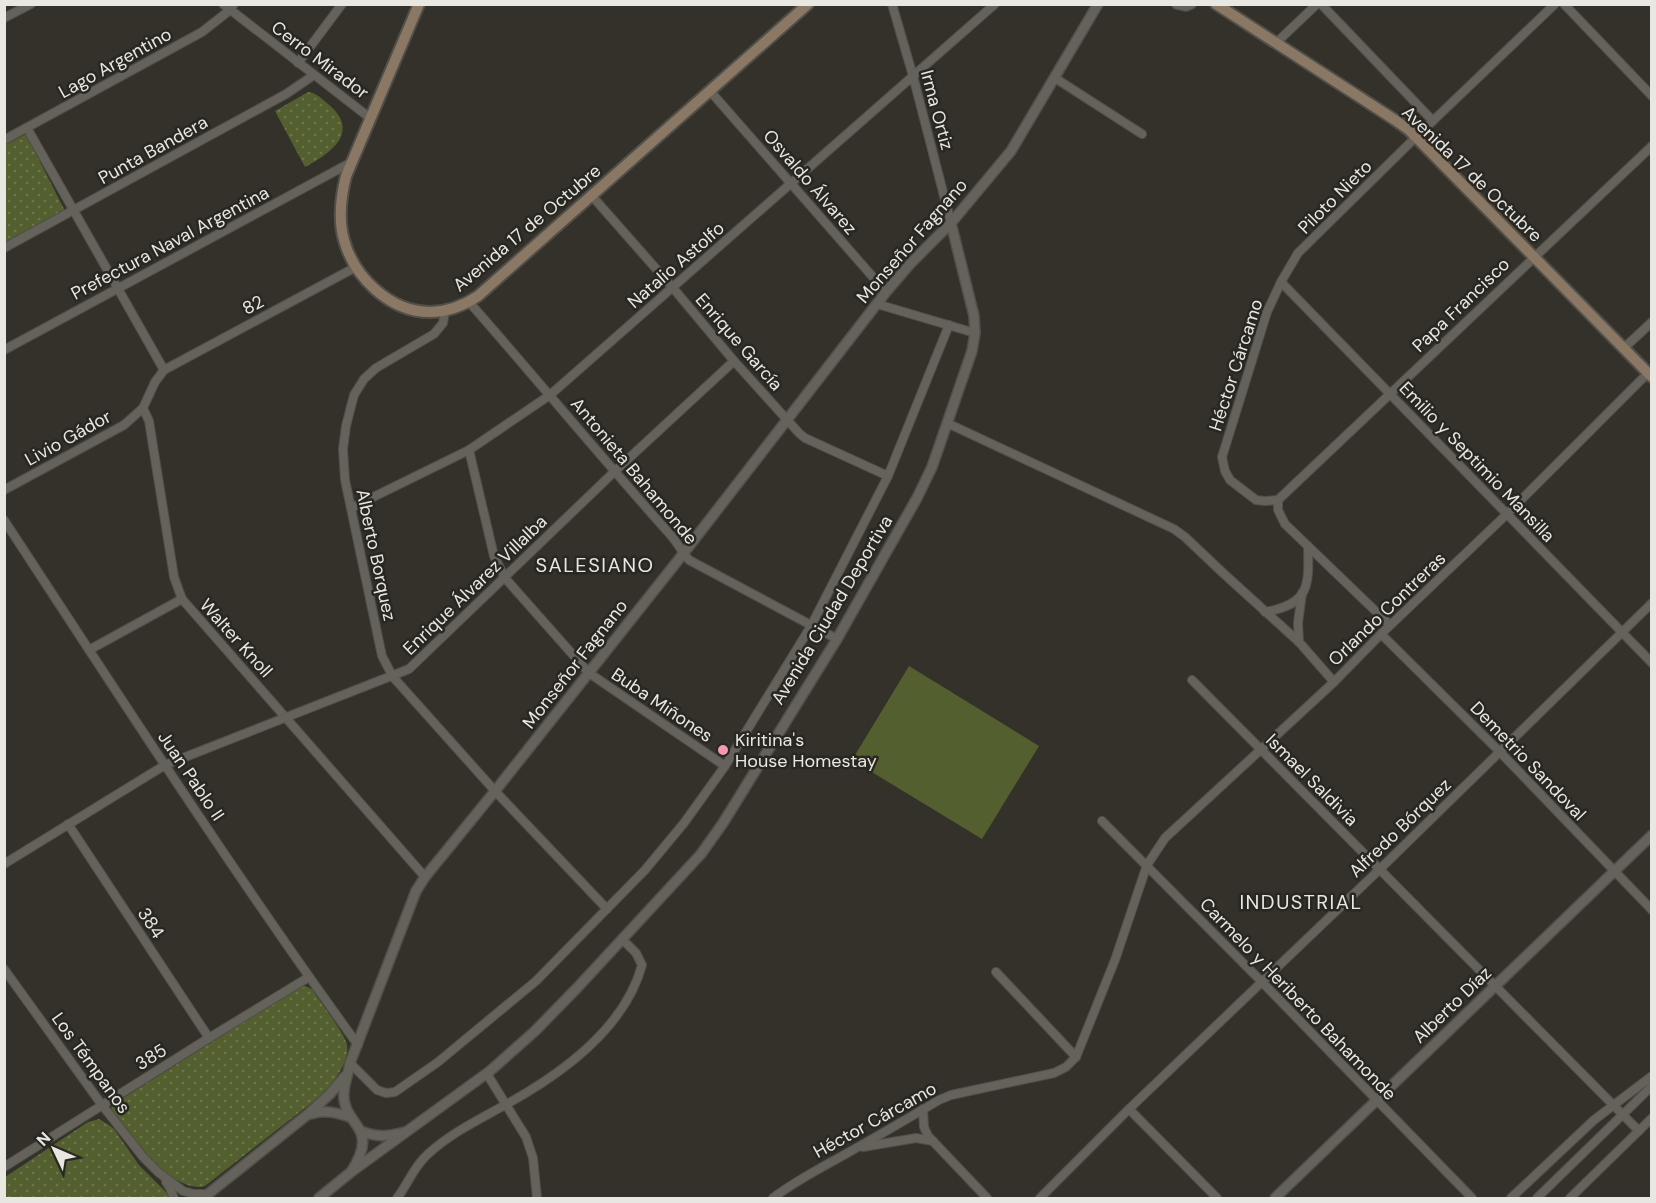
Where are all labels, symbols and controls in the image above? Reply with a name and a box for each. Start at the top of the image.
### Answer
street label: Cerro Mirador [266,15,374,105]
street label: Lago Argentino [54,22,176,104]
street label: Irma Ortiz [915,67,959,153]
street label: Avenida 17 de Octubre [1397,101,1547,247]
street label: Punta Bandera [94,110,212,190]
street label: Osvaldo Álvarez [758,124,862,240]
street label: Piloto Nieto [1293,155,1377,239]
street label: Avenida 17 de Octubre [448,159,606,297]
street label: Monseñor Fagnano [851,174,973,308]
street label: Prefectura Naval Argentina [67,180,273,306]
street label: Natalio Astolfo [622,216,730,314]
street label: Papa Francisco [1407,252,1515,358]
street label: Enrique García [690,288,788,396]
street label: 82 [238,289,268,321]
street label: Héctor Cárcamo [1203,296,1269,434]
street label: Emilio y Septimio Mansilla [1394,377,1560,547]
street label: Antonieta Bahamonde [565,392,703,550]
street label: Livio Gádor [21,404,116,472]
street label: Alberto Borquez [350,487,402,623]
street label: Enrique Álvarez Villalba [398,510,552,660]
street label: Avenida Ciudad Deportiva [766,511,898,709]
street label: Orlando Contreras [1323,547,1451,671]
district label: SALESIANO [535,552,655,578]
street label: Walter Knoll [194,593,278,683]
street label: Monseñor Fagnano [517,594,633,734]
street label: Buba Miñones [607,662,717,748]
street label: Demetrio Sandoval [1465,696,1591,826]
street label: Juan Pablo II [152,726,230,826]
place label: Kiritina's House Homestay [735,728,877,773]
street label: Ismael Saldivia [1261,729,1363,831]
marker: Kiritina's House Homestay [716,743,730,757]
street label: Alfredo Bórquez [1344,773,1456,883]
district label: INDUSTRIAL [1239,889,1363,915]
street label: Carmelo y Heriberto Bahamonde [1195,892,1401,1106]
street label: 384 [132,903,170,943]
street label: Alberto Díaz [1407,961,1497,1049]
street label: Los Témpanos [46,1008,136,1118]
street label: 385 [131,1038,171,1076]
street label: Héctor Cárcamo [809,1076,941,1164]
north arrow [24,1119,84,1179]
text: N [32,1127,55,1150]

